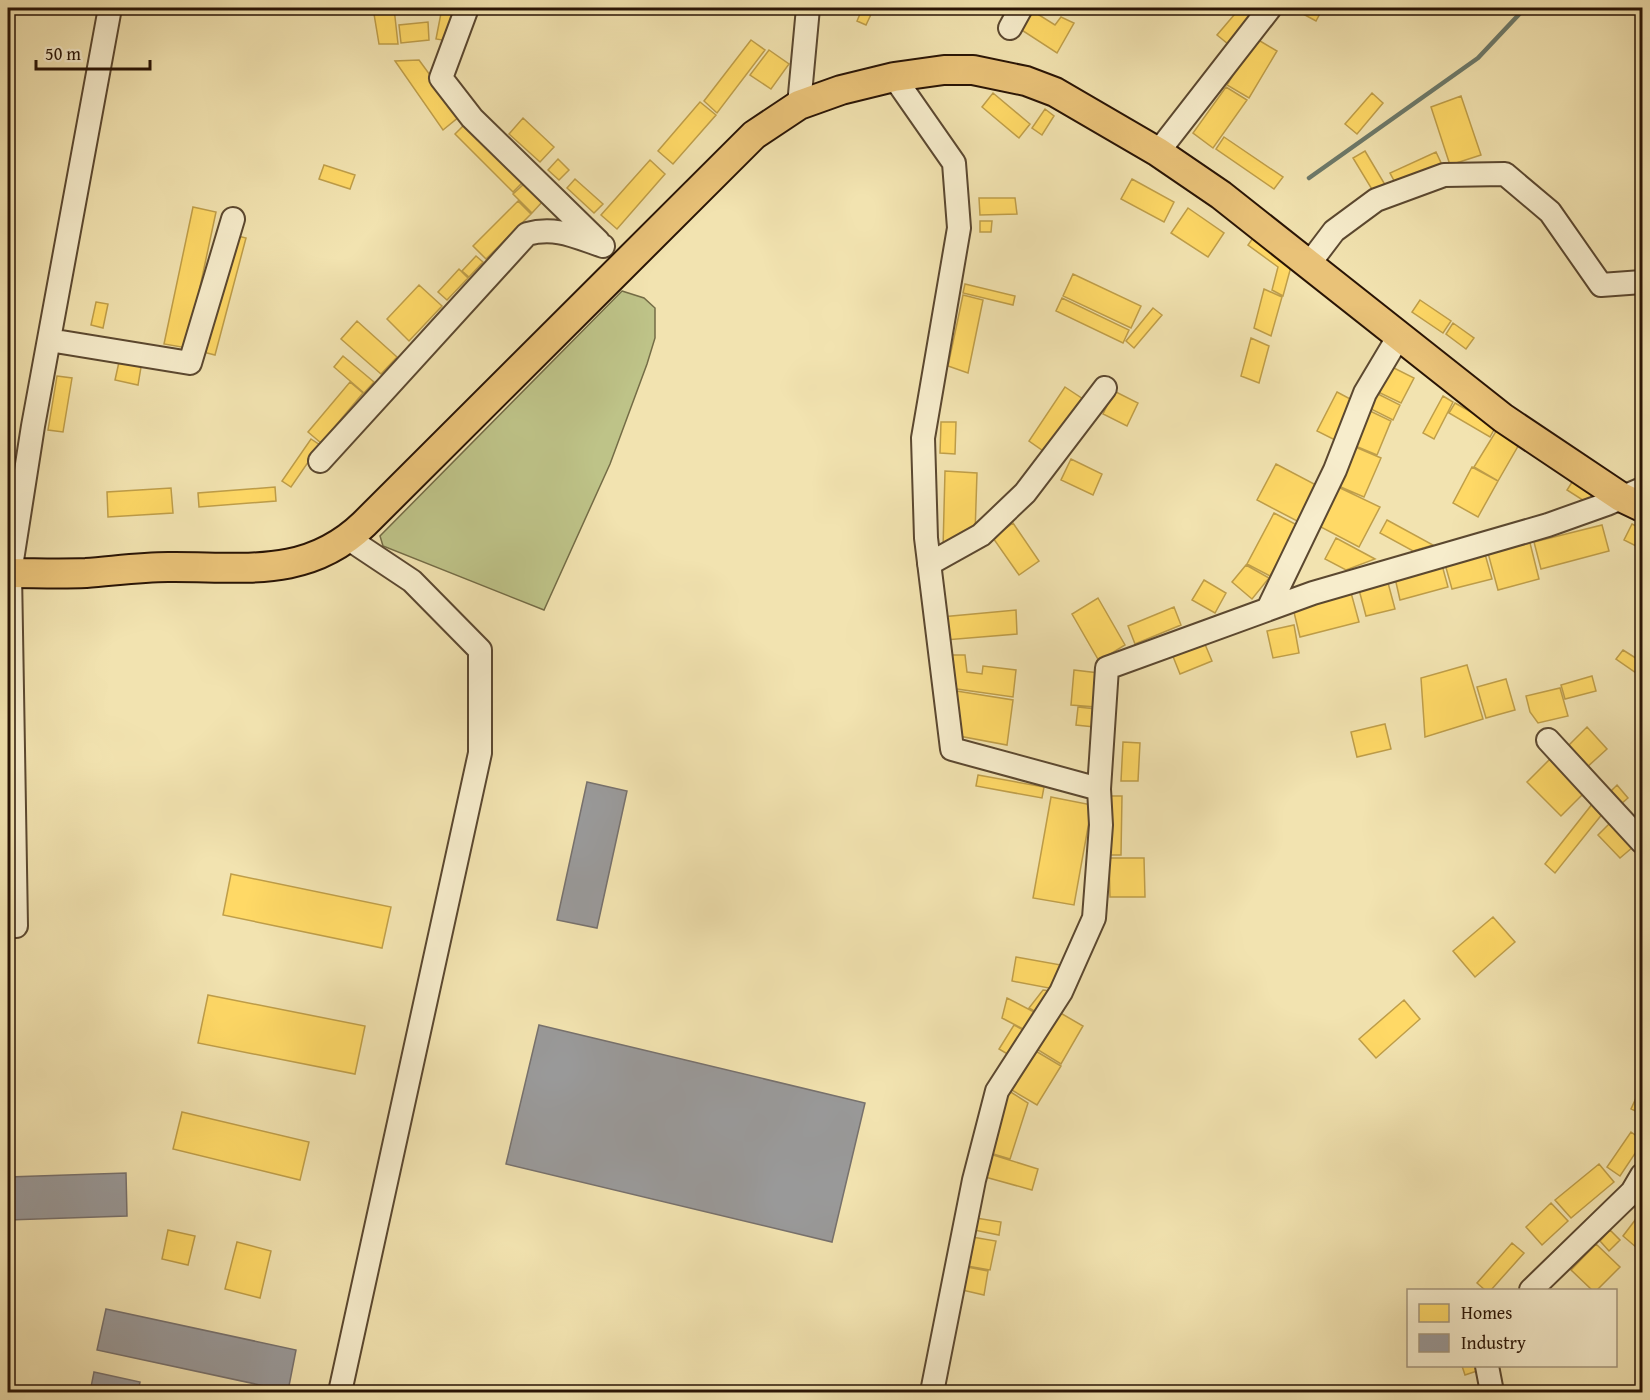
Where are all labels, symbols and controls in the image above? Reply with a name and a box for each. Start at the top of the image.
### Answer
scale bar [36,33,150,71]
text: 50 m [45,40,81,67]
legend [1407,1289,1617,1367]
text: Homes [1461,1299,1512,1326]
text: Industry [1461,1329,1526,1356]

